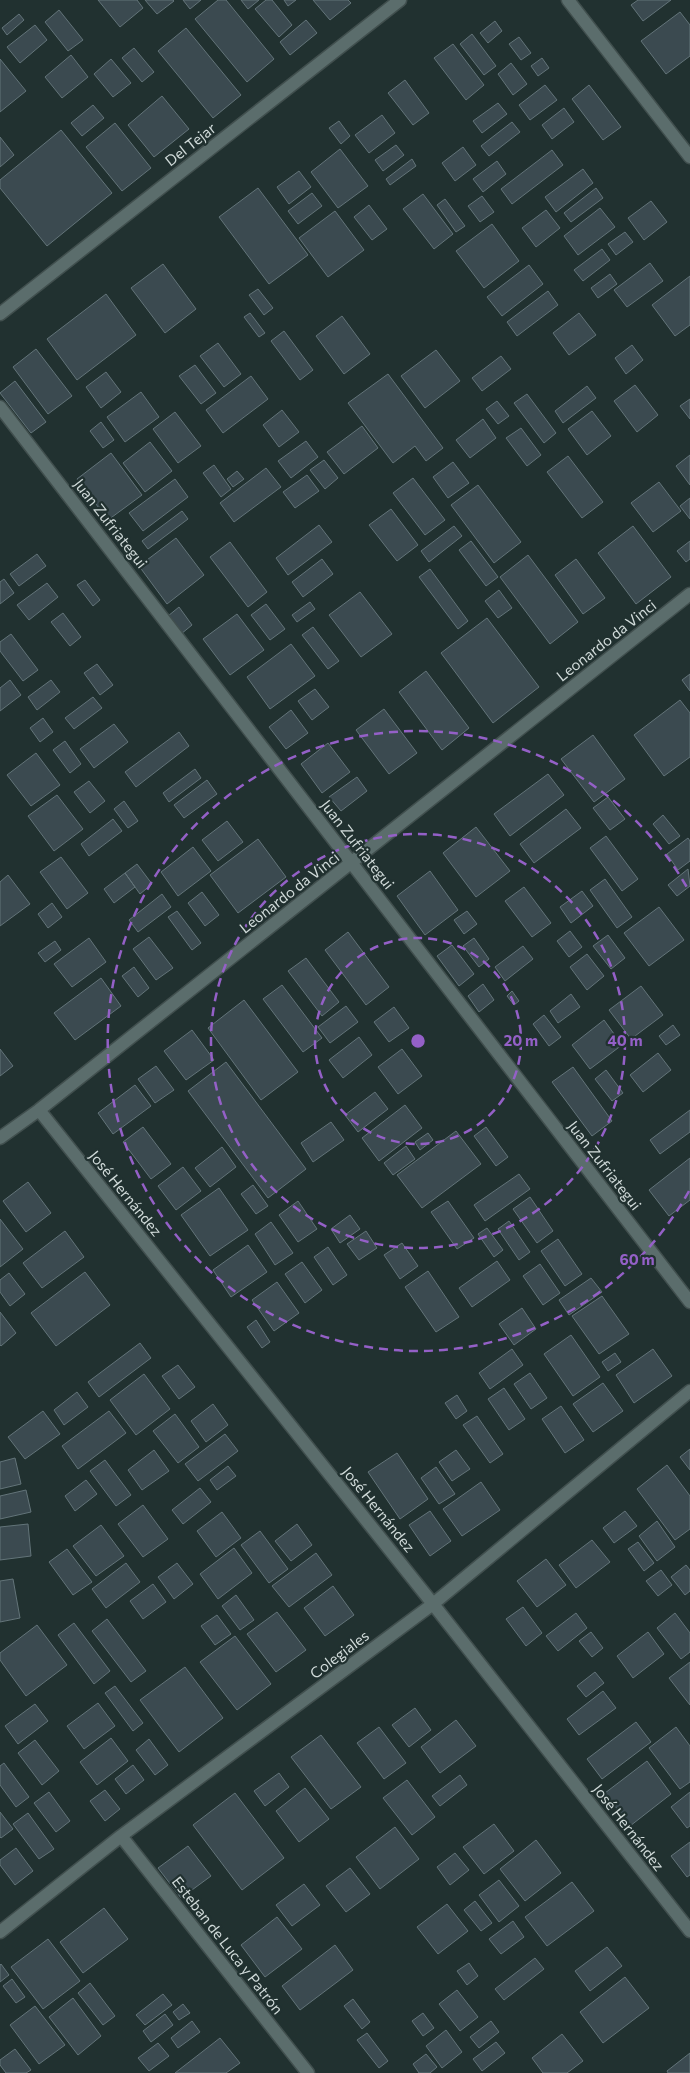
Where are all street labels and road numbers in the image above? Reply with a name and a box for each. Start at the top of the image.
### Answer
street label: Del Tejar [161,119,219,169]
street label: Juan Zufriategui [71,475,151,571]
street label: Leonardo da Vinci [553,595,659,685]
street label: Juan Zufriategui [318,796,398,892]
street label: Leonardo da Vinci [236,847,342,937]
street label: Juan Zufriategui [565,1117,645,1213]
street label: José Hernández [86,1147,166,1239]
street label: José Hernández [339,1463,419,1555]
street label: Colegiales [306,1626,372,1682]
street label: José Hernández [590,1780,668,1874]
street label: Esteban de Luca y Patrón [169,1873,287,2017]

